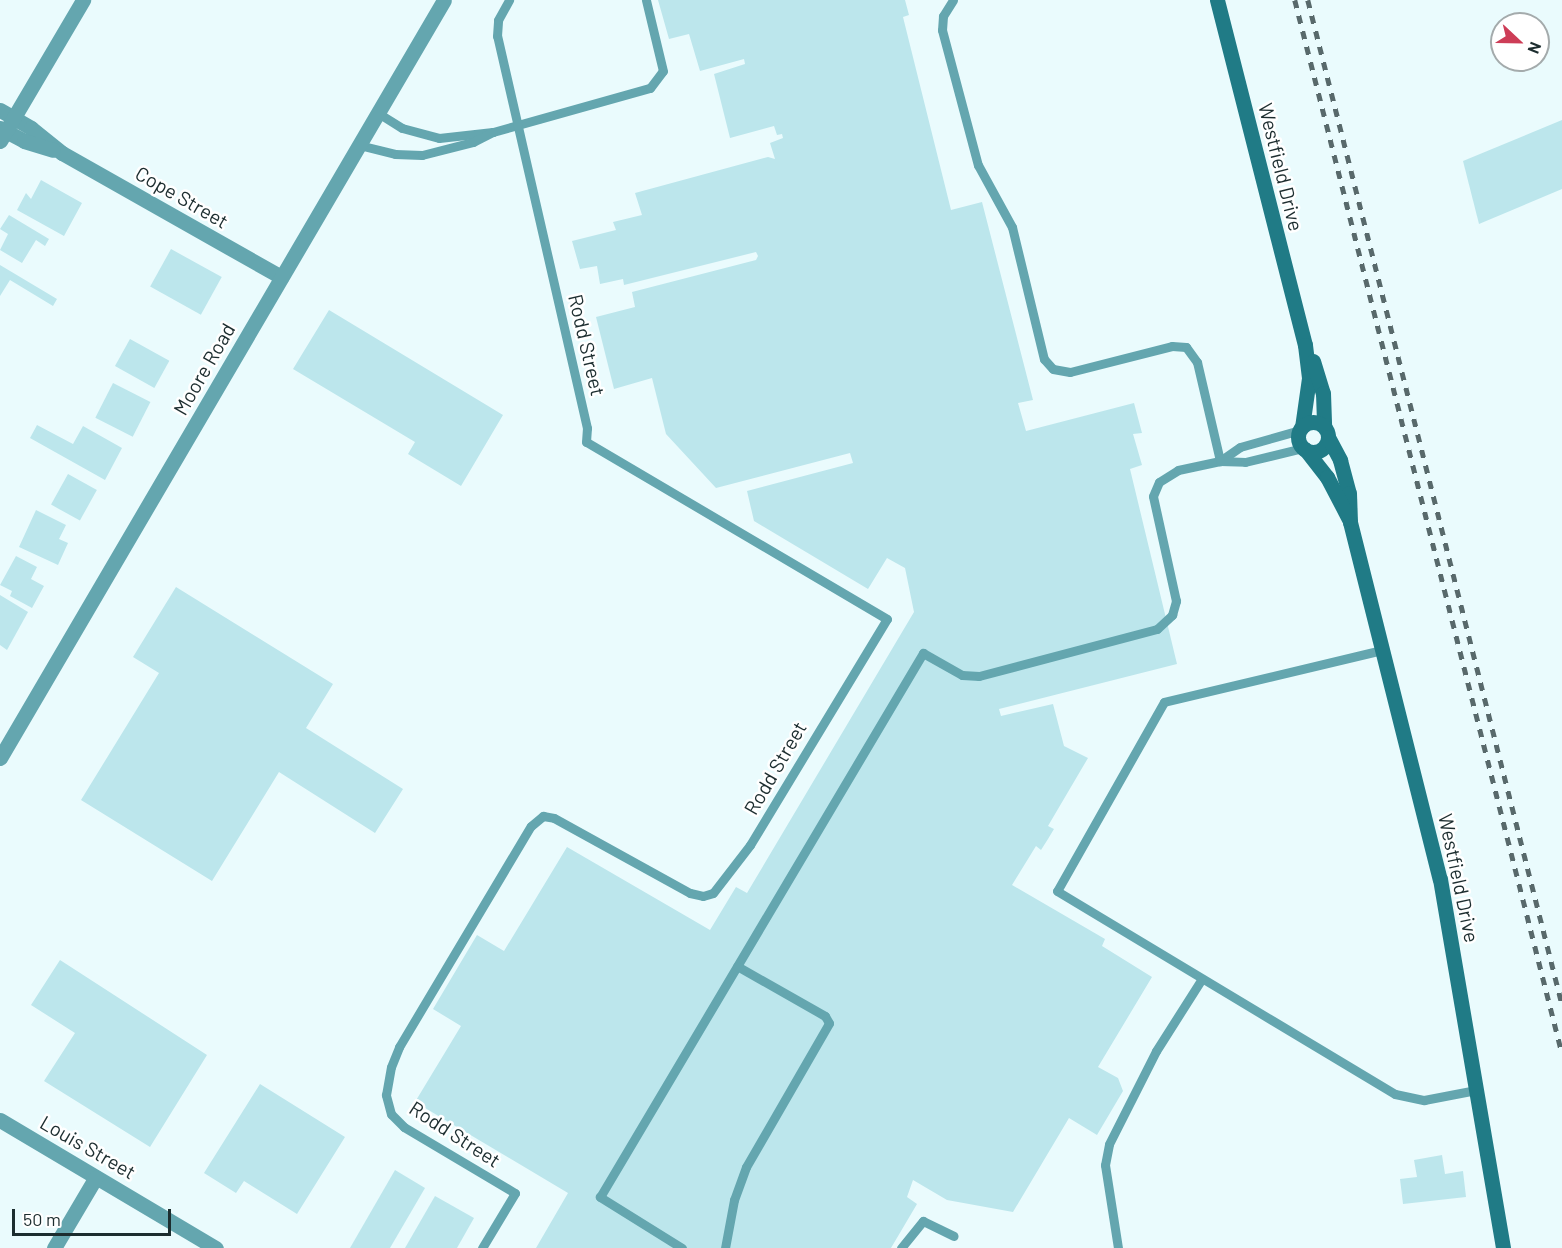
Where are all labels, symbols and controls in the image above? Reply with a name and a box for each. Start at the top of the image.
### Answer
north arrow [1490,12,1550,72]
text: N [1525,40,1546,57]
street label: Westfield Drive [1254,101,1308,233]
street label: Cope Street [131,161,233,233]
street label: Rodd Street [564,292,610,398]
street label: Moore Road [168,319,240,419]
street label: Rodd Street [739,717,811,819]
street label: Westfield Drive [1434,811,1484,945]
street label: Rodd Street [405,1096,505,1172]
street label: Louis Street [36,1110,140,1184]
scale bar [15,1197,174,1235]
text: 50 m [23,1208,61,1230]

